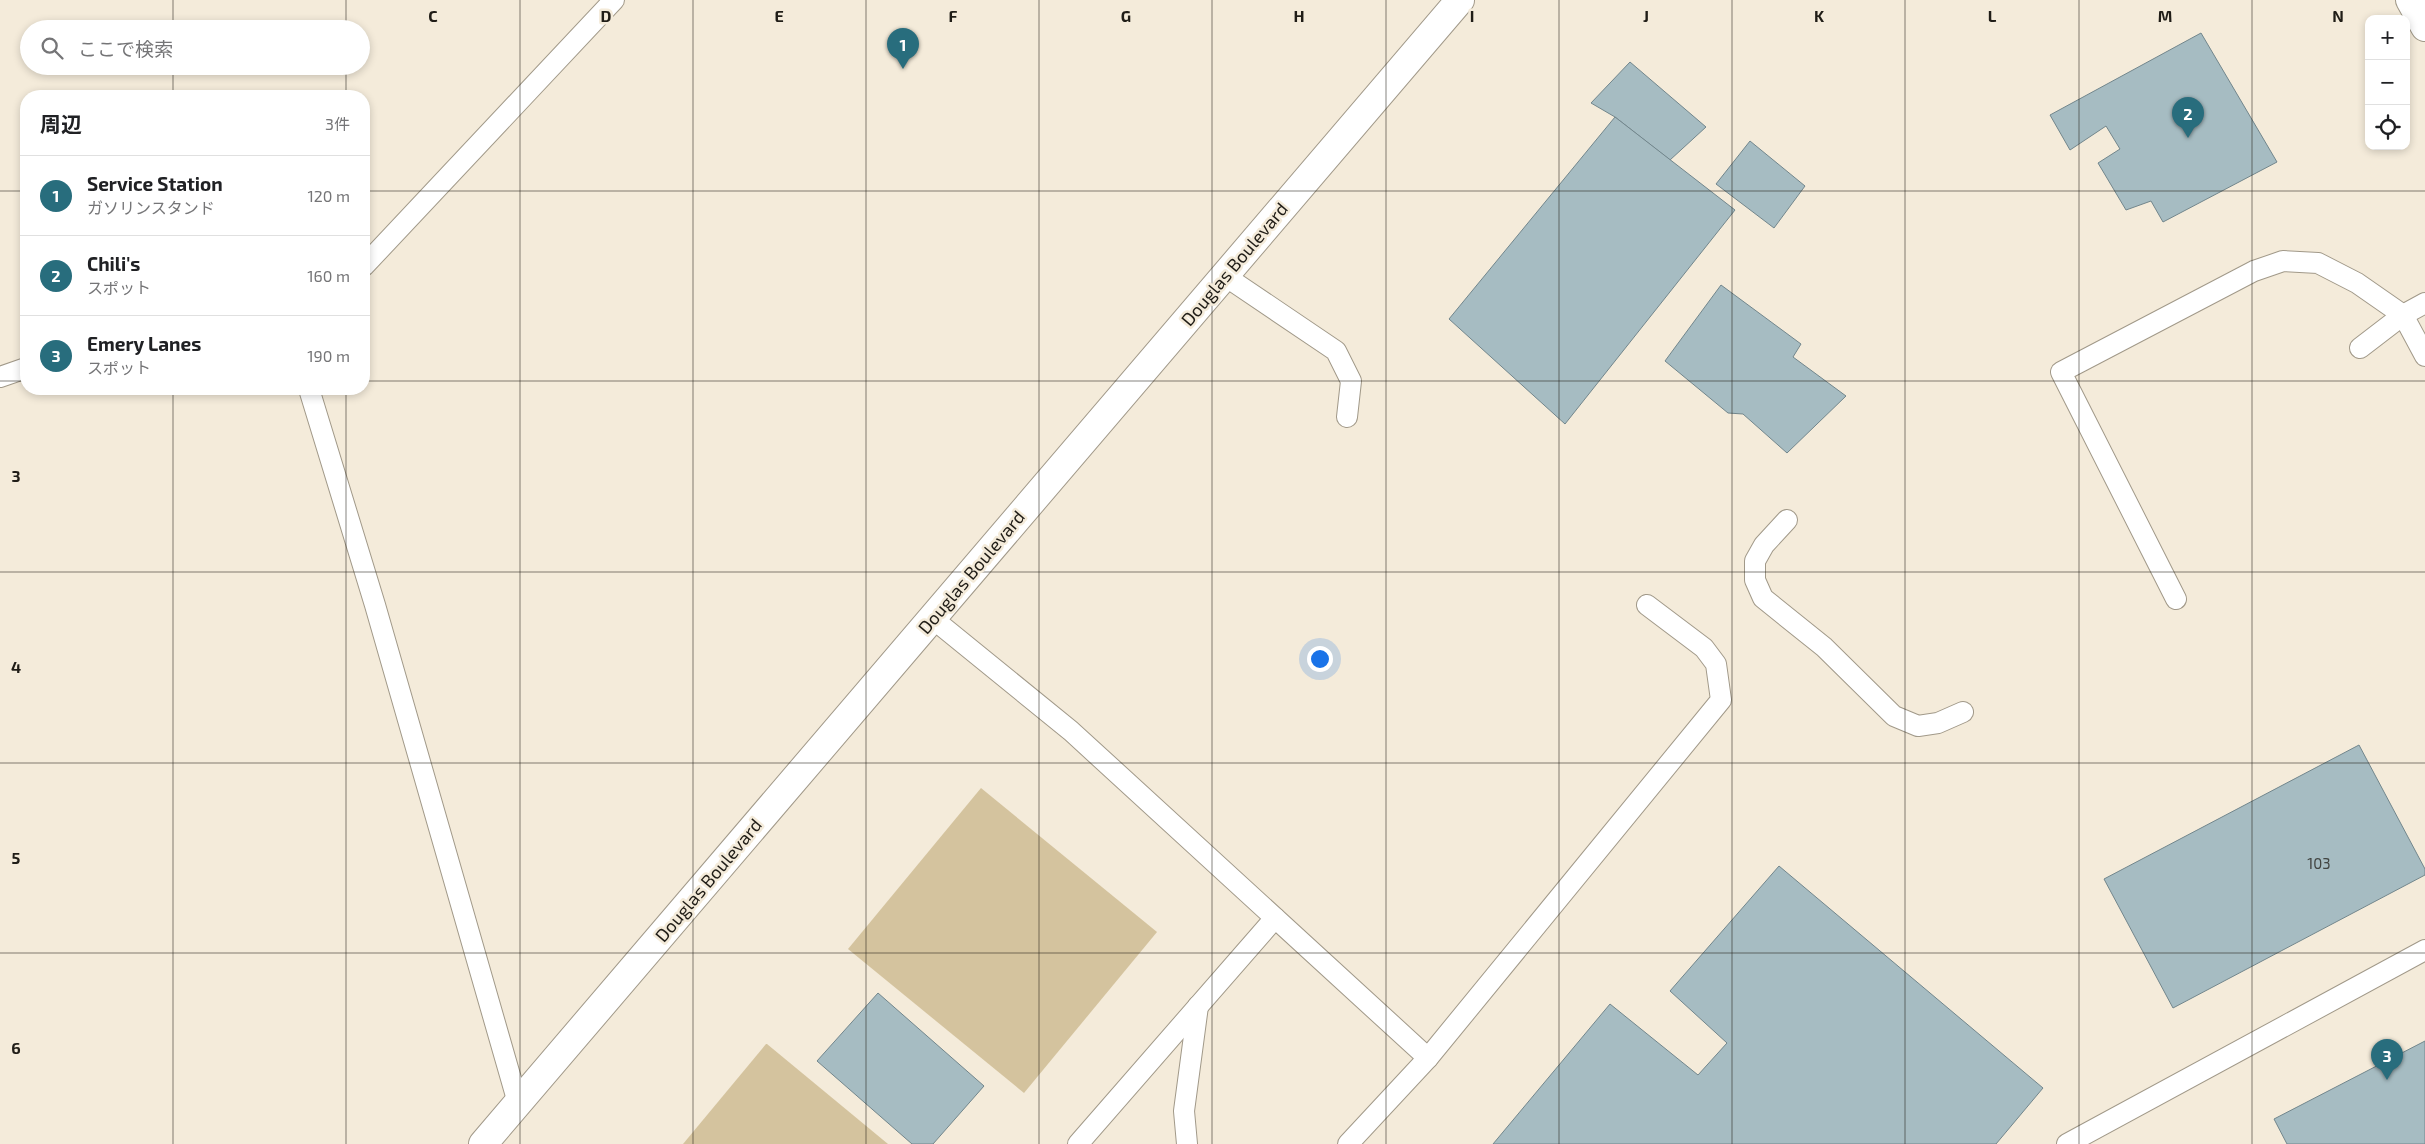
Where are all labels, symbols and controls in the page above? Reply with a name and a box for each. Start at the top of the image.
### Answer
text: C [428,6,438,25]
text: D [601,6,612,25]
text: E [774,6,784,25]
text: F [949,6,958,25]
text: G [1121,6,1131,25]
text: H [1293,6,1305,25]
text: I [1470,6,1474,25]
text: J [1643,6,1649,25]
text: K [1814,6,1825,25]
text: L [1988,6,1997,25]
text: M [2158,6,2172,25]
text: N [2332,6,2344,25]
map controls [2365,15,2410,150]
button: + [2365,15,2410,60]
search box [20,20,370,75]
pin: 1 [887,28,919,69]
icon: search [38,34,66,62]
text: ここで検索 [78,37,173,60]
button: − [2365,60,2410,105]
pin: 2 [2172,97,2204,138]
button: locate [2365,105,2410,150]
text: 周辺 [40,111,82,136]
text: 3件 [325,114,350,133]
text: Service Station [87,172,223,195]
text: 1 [53,186,59,205]
text: 120 m [307,186,350,205]
text: ガソリンスタンド [87,198,215,217]
street label: Douglas Boulevard [1176,198,1292,330]
text: Chili's [87,252,140,275]
text: 2 [51,266,61,285]
text: 160 m [307,266,350,285]
text: スポット [87,278,151,297]
text: Emery Lanes [87,332,201,355]
text: 3 [51,346,61,365]
text: 190 m [307,346,350,365]
text: スポット [87,358,151,377]
text: 3 [11,466,21,485]
street label: Douglas Boulevard [913,506,1029,638]
your location [1307,646,1333,672]
text: 4 [11,657,21,676]
street label: Douglas Boulevard [650,814,766,946]
text: 5 [12,848,21,867]
house number: 103 [2307,854,2331,872]
text: 6 [11,1038,21,1057]
pin: 3 [2371,1039,2403,1080]

